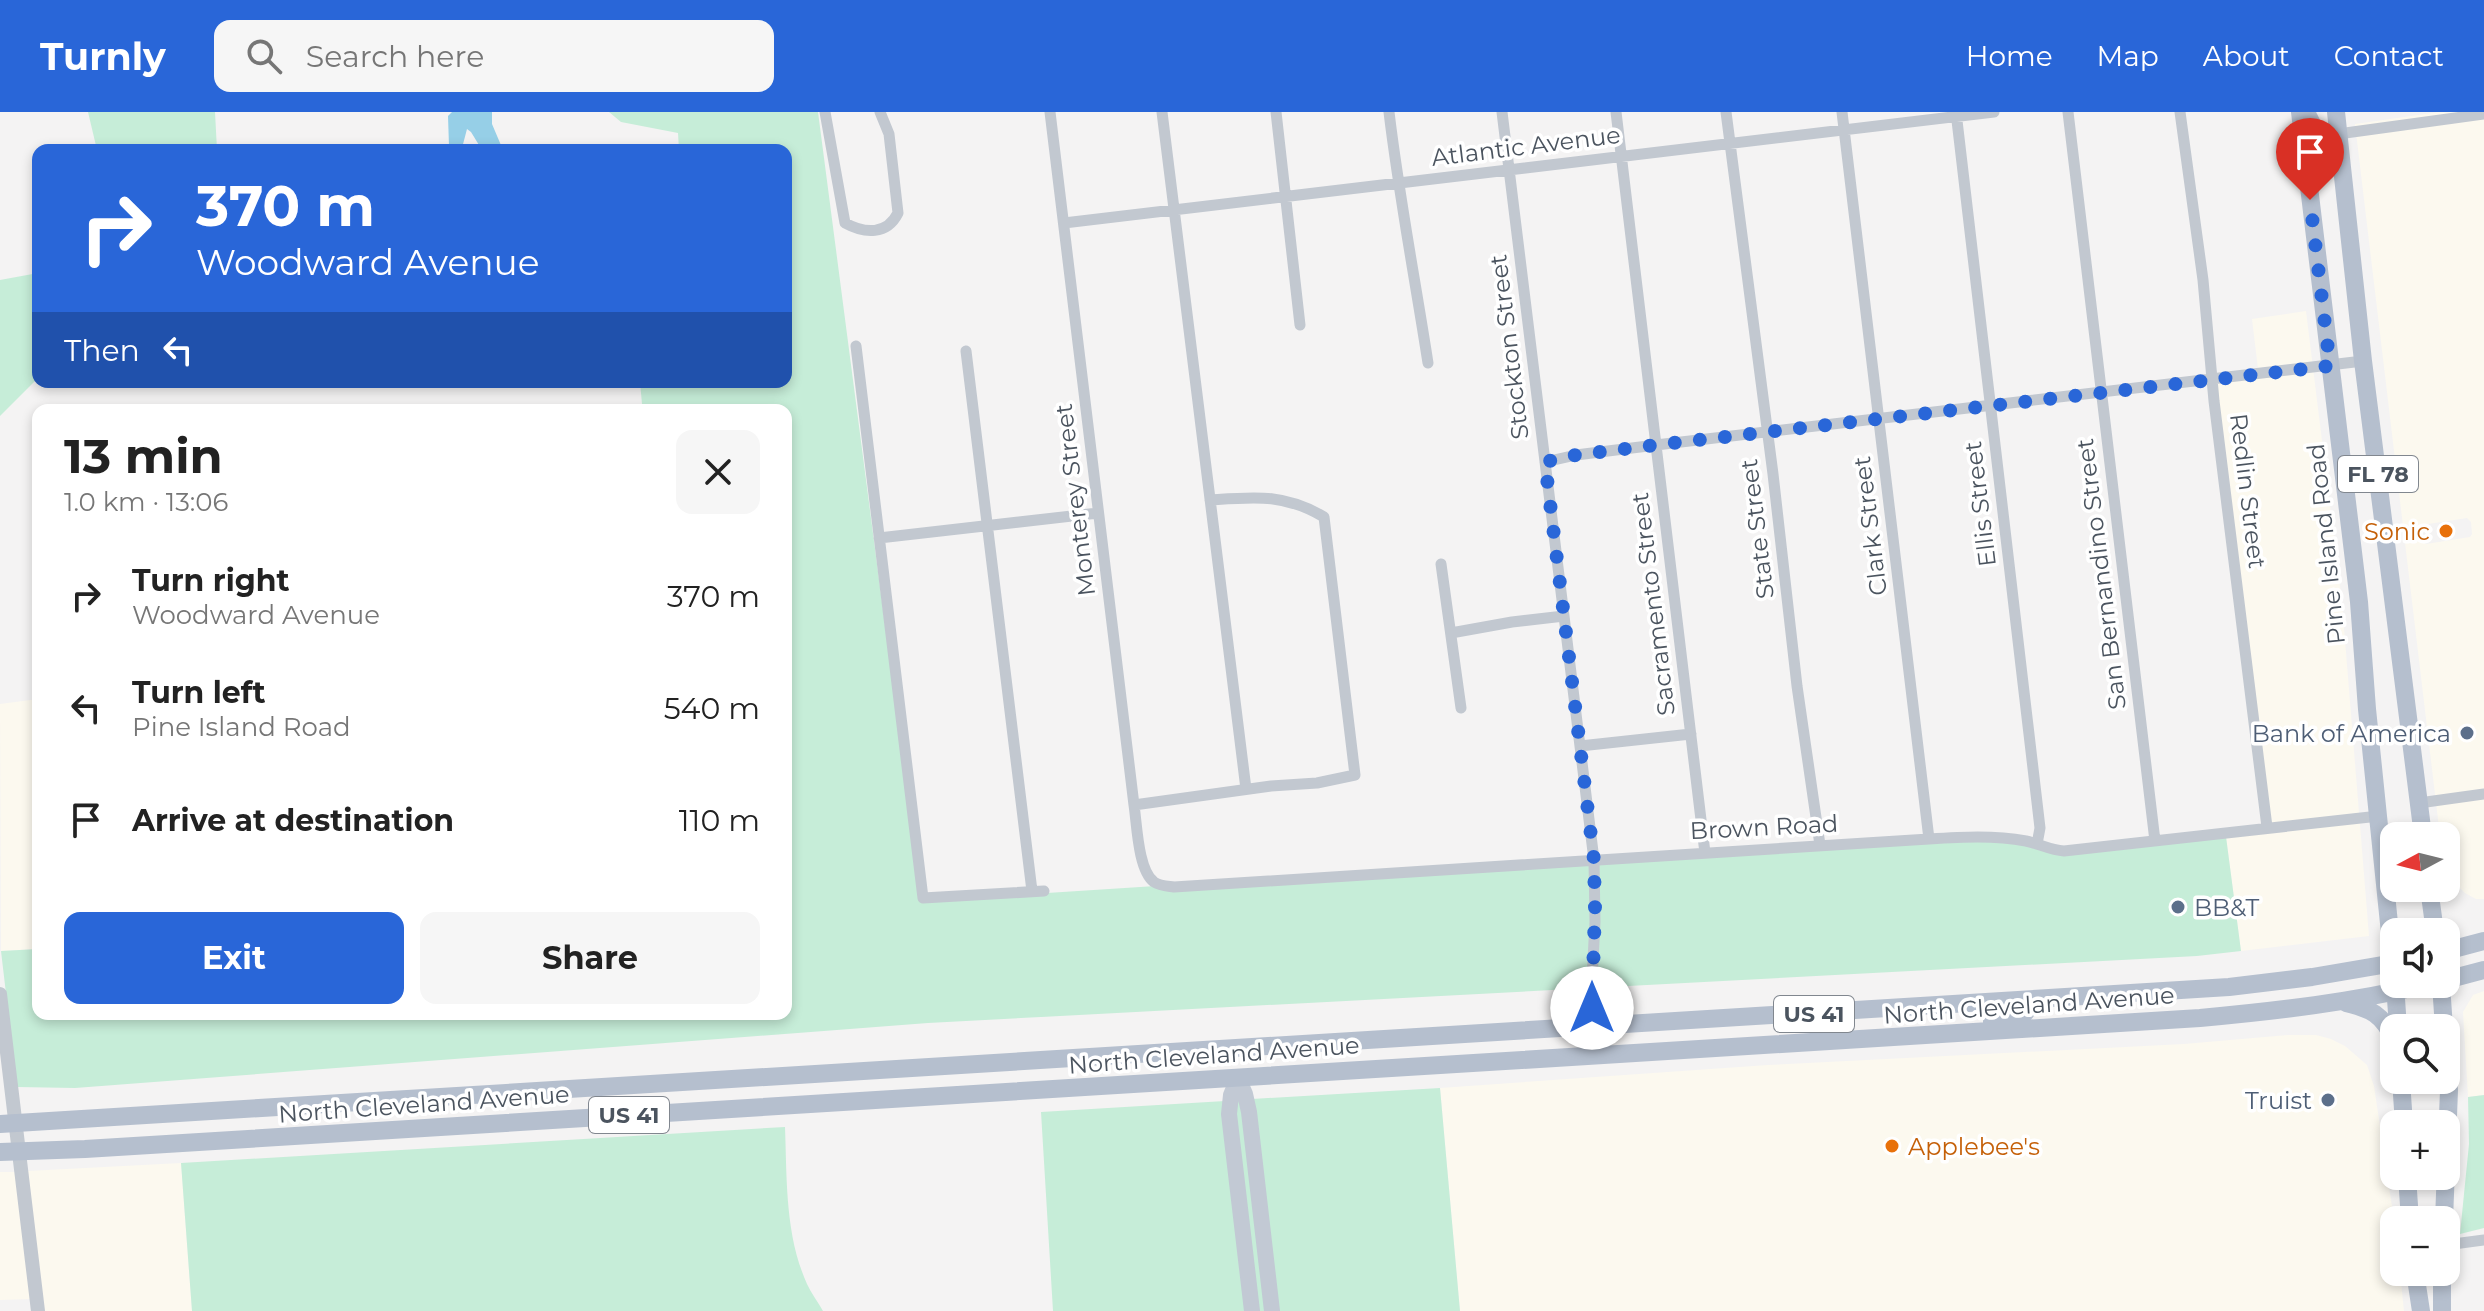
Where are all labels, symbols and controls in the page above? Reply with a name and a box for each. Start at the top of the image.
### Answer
search box [214,20,774,92]
text: Turnly [40,33,166,80]
icon: search [242,34,286,78]
text: Search here [306,38,484,75]
text: Home [1966,39,2053,73]
text: Map [2097,39,2159,73]
text: About [2203,39,2290,73]
text: Contact [2334,39,2444,73]
pin [2276,118,2344,200]
street label: Atlantic Avenue [1430,120,1622,172]
icon: arrive [2288,130,2332,174]
text: 370 m [196,172,375,240]
icon: right [64,176,168,280]
text: Woodward Avenue [196,240,539,284]
street label: Stockton Street [1483,253,1535,441]
icon: left [156,328,200,372]
text: Then [64,332,140,369]
street label: Monterey Street [1049,402,1101,598]
street label: Redlin Street [2224,412,2272,570]
text: 13 min [64,427,223,485]
button: close [676,430,760,514]
street label: San Bernandino Street [2070,437,2132,711]
street label: Ellis Street [1958,439,2002,568]
street label: Pine Island Road [2301,442,2351,646]
street label: Clark Street [1847,454,1893,597]
road number: FL 78 [2338,456,2418,492]
street label: State Street [1734,457,1780,601]
text: 1.0 km · 13:06 [64,486,228,518]
street label: Sacramento Street [1625,491,1681,717]
place label: Sonic [2364,517,2430,546]
marker: Sonic [2437,522,2455,540]
text: Turn right [132,562,289,599]
icon: right [64,574,108,618]
text: 370 m [667,578,760,615]
text: Woodward Avenue [132,599,380,631]
text: Turn left [132,674,265,711]
icon: left [64,686,108,730]
text: 540 m [664,690,760,727]
text: Pine Island Road [132,711,351,743]
place label: Bank of America [2252,719,2451,748]
marker: Bank of America [2458,724,2476,742]
icon: arrive [64,798,108,842]
text: Arrive at destination [132,802,454,839]
text: 110 m [679,802,760,839]
street label: Brown Road [1689,809,1839,845]
north arrow [2380,822,2460,902]
map controls [2380,822,2460,1286]
place label: BB&T [2194,893,2260,922]
marker: BB&T [2169,898,2187,916]
button: Exit [64,912,404,1004]
button: Share [420,912,760,1004]
button: sound [2380,918,2460,998]
position arrow [1550,966,1634,1050]
street label: North Cleveland Avenue [1883,980,2175,1030]
road number: US 41 [1774,996,1854,1032]
button: search [2380,1014,2460,1094]
street label: North Cleveland Avenue [1068,1030,1360,1080]
street label: North Cleveland Avenue [278,1079,570,1129]
place label: Truist [2245,1086,2312,1115]
marker: Truist [2319,1091,2337,1109]
road number: US 41 [589,1097,669,1133]
button: + [2380,1110,2460,1190]
place label: Applebee's [1908,1132,2040,1161]
marker: Applebee's [1883,1137,1901,1155]
button: − [2380,1206,2460,1286]

